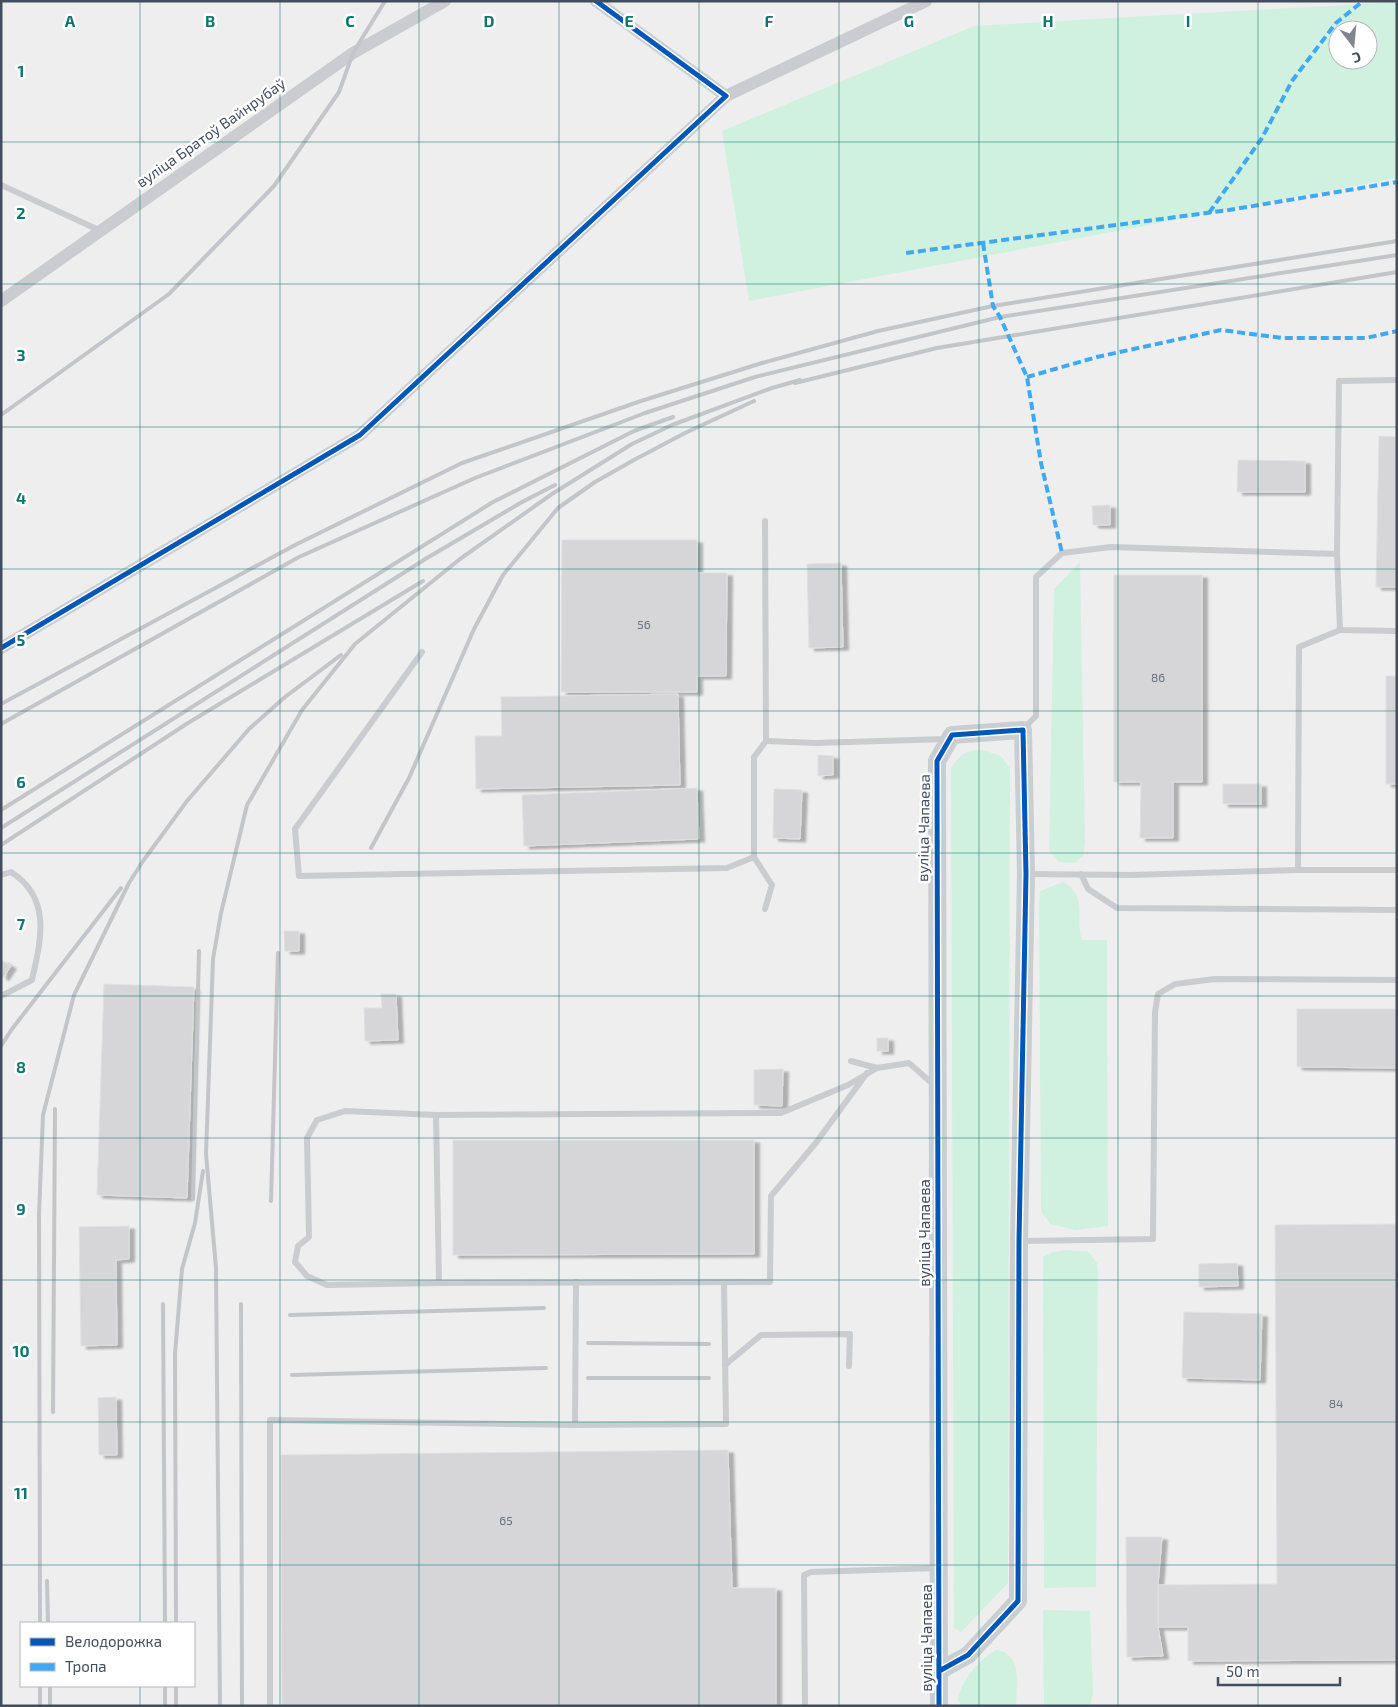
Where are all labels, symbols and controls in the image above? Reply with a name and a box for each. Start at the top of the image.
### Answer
text: A [65,11,76,30]
text: B [205,11,215,30]
text: C [345,11,355,30]
text: D [484,11,495,30]
text: E [624,11,634,30]
text: F [765,11,774,30]
text: G [904,11,914,30]
text: H [1042,11,1054,30]
text: I [1186,11,1190,30]
north arrow [1328,20,1378,70]
text: С [1350,49,1363,67]
text: 1 [18,61,24,80]
street label: вуліца Братоў Вайнрубаў [132,74,289,191]
text: 2 [16,203,26,222]
text: 3 [16,345,26,364]
text: 4 [16,488,26,507]
house number: 56 [637,617,651,631]
text: 5 [17,630,26,649]
house number: 86 [1151,670,1165,684]
text: 6 [16,772,26,791]
street label: вуліца Чапаева [913,774,934,882]
text: 7 [17,914,26,933]
text: 8 [16,1057,26,1076]
street label: вуліца Чапаева [915,1179,934,1287]
text: 9 [16,1199,26,1218]
text: 10 [12,1341,30,1360]
house number: 84 [1329,1396,1343,1410]
text: 11 [14,1483,28,1502]
house number: 65 [499,1513,513,1527]
street label: вуліца Чапаева [917,1584,936,1692]
legend [20,1622,195,1687]
text: Велодорожка [65,1632,162,1650]
scale bar [1218,1654,1340,1686]
text: Тропа [65,1657,107,1675]
text: 50 m [1226,1662,1260,1680]

